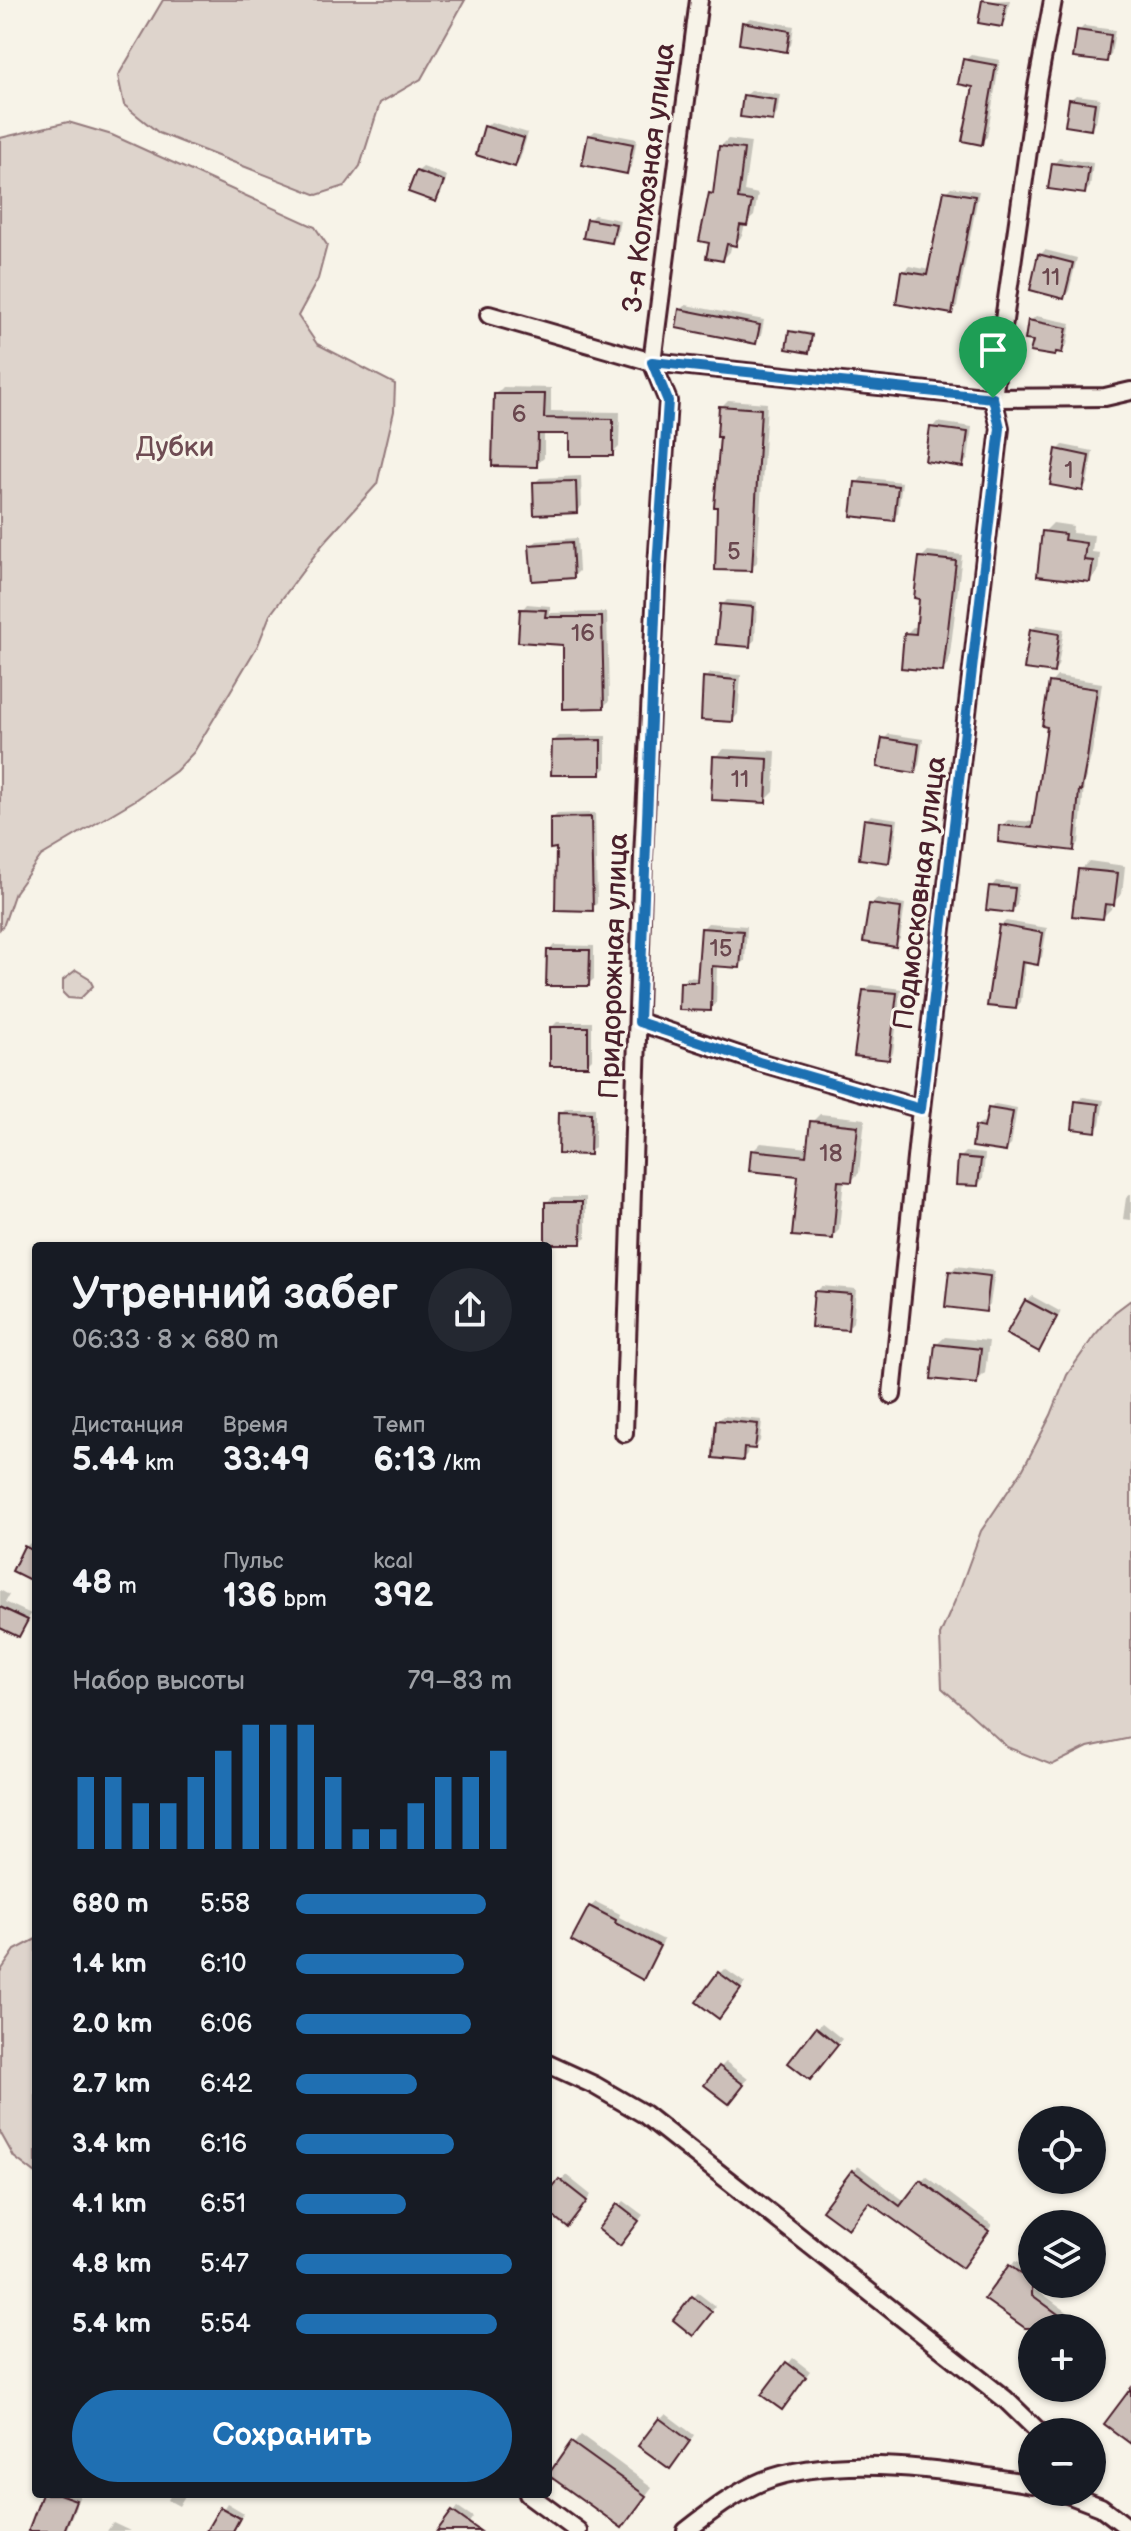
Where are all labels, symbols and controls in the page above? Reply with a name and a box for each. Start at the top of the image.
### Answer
street label: 3-я Колхозная улица [616,41,682,315]
house number: 11 [1042,263,1060,292]
pin [959,316,1027,398]
icon: arrive [971,328,1015,372]
house number: 6 [512,400,526,429]
park label: Дубки [136,431,214,464]
house number: 1 [1064,456,1074,485]
house number: 5 [727,537,741,566]
house number: 16 [571,619,595,648]
street label: Подмосковная улица [887,754,953,1032]
house number: 11 [731,765,749,794]
street label: Придорожная улица [593,832,635,1100]
house number: 15 [709,934,733,963]
house number: 18 [819,1139,843,1168]
text: Утренний забег [72,1268,398,1321]
button: share [428,1268,512,1352]
text: 06:33 · 8 × 680 m [72,1325,279,1356]
text: Дистанция [72,1412,183,1439]
text: Время [223,1412,288,1439]
text: Темп [373,1412,426,1439]
text: 5.44 [72,1439,139,1480]
text: 33:49 [223,1439,310,1480]
text: 6:13 [373,1439,436,1480]
text: km [139,1450,174,1477]
text: /km [436,1450,481,1477]
text: Пульс [223,1548,283,1575]
text: kcal [373,1548,413,1575]
text: 48 [72,1562,112,1603]
text: m [112,1573,137,1600]
text: 136 [223,1575,277,1616]
text: 392 [373,1575,433,1616]
text: bpm [277,1586,327,1613]
text: Набор высоты [72,1666,245,1697]
text: 79–83 m [407,1666,512,1697]
text: 680 m [72,1889,149,1920]
text: 5:58 [200,1889,250,1920]
text: 1.4 km [72,1949,147,1980]
text: 6:10 [200,1949,247,1980]
text: 2.0 km [72,2009,152,2040]
text: 6:06 [200,2009,252,2040]
text: 2.7 km [72,2069,150,2100]
text: 6:42 [200,2069,252,2100]
map controls [1018,2106,1106,2506]
button: locate [1018,2106,1106,2194]
text: 3.4 km [72,2129,151,2160]
text: 6:16 [200,2129,247,2160]
text: 4.1 km [72,2189,147,2220]
text: 6:51 [200,2189,246,2220]
button: layers [1018,2210,1106,2298]
text: 4.8 km [72,2249,151,2280]
text: 5:47 [200,2249,249,2280]
text: 5.4 km [72,2309,151,2340]
text: 5:54 [200,2309,251,2340]
button: + [1018,2314,1106,2402]
button: Сохранить [72,2390,512,2482]
button: − [1018,2418,1106,2506]

